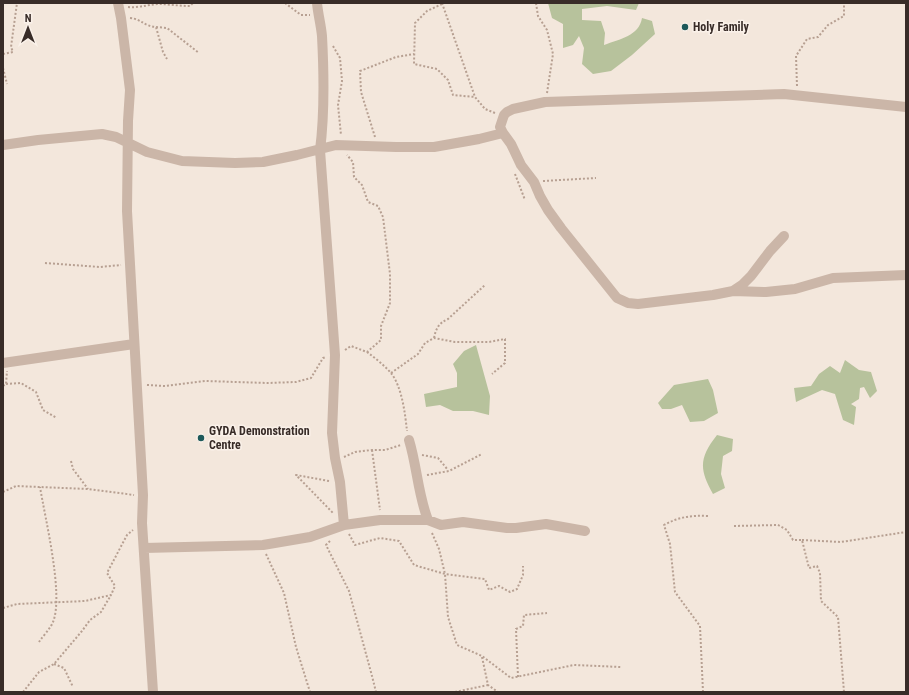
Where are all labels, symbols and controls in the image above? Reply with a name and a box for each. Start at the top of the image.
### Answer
north arrow [8,8,48,48]
text: N [25,12,32,25]
place label: Holy Family [693,20,750,34]
marker: Holy Family [680,22,690,32]
place label: GYDA Demonstration Centre [209,424,310,452]
marker: GYDA Demonstration Centre [196,433,206,443]

